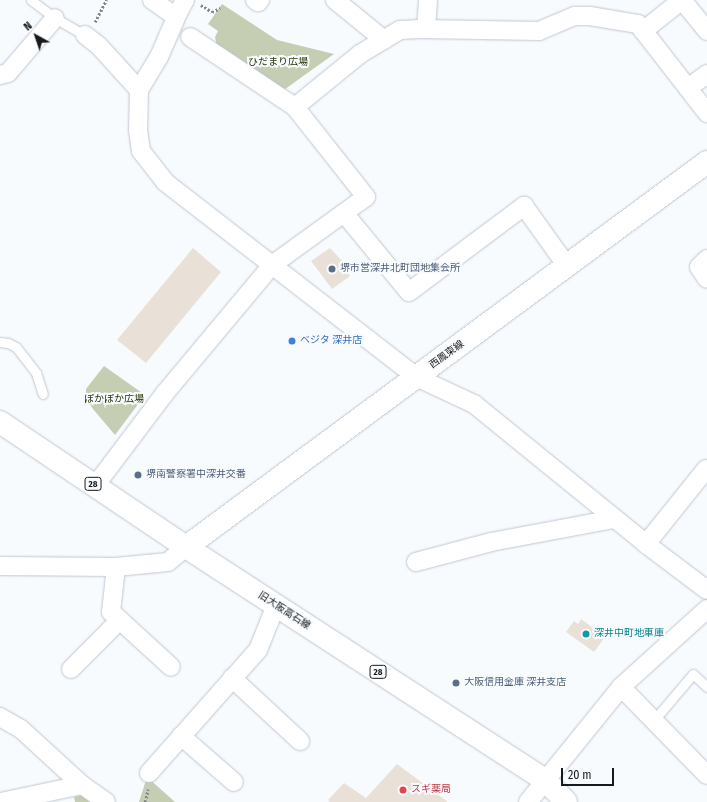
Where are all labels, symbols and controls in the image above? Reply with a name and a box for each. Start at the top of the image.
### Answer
north arrow [16,16,56,56]
text: N [21,19,35,34]
park label: ひだまり広場 [248,57,308,69]
place label: 堺市営深井北町団地集会所 [340,263,460,275]
marker: 堺市営深井北町団地集会所 [327,264,337,274]
place label: ベジタ 深井店 [300,335,362,347]
marker: ベジタ 深井店 [287,336,297,346]
street label: 西鳳東線 [427,338,467,372]
park label: ぽかぽか広場 [84,394,144,406]
place label: 堺南警察署中深井交番 [146,469,246,481]
marker: 堺南警察署中深井交番 [133,470,143,480]
road number: 28 [84,477,102,491]
street label: 旧大阪高石線 [256,590,312,632]
place label: 深井中町地車庫 [594,628,664,640]
marker: 深井中町地車庫 [581,629,591,639]
road number: 28 [369,665,387,679]
place label: 大阪信用金庫 深井支店 [464,677,566,689]
marker: 大阪信用金庫 深井支店 [451,678,461,688]
scale bar [563,760,616,786]
text: 20 m [568,768,592,782]
place label: スギ薬局 [411,784,451,796]
marker: スギ薬局 [398,785,408,795]

